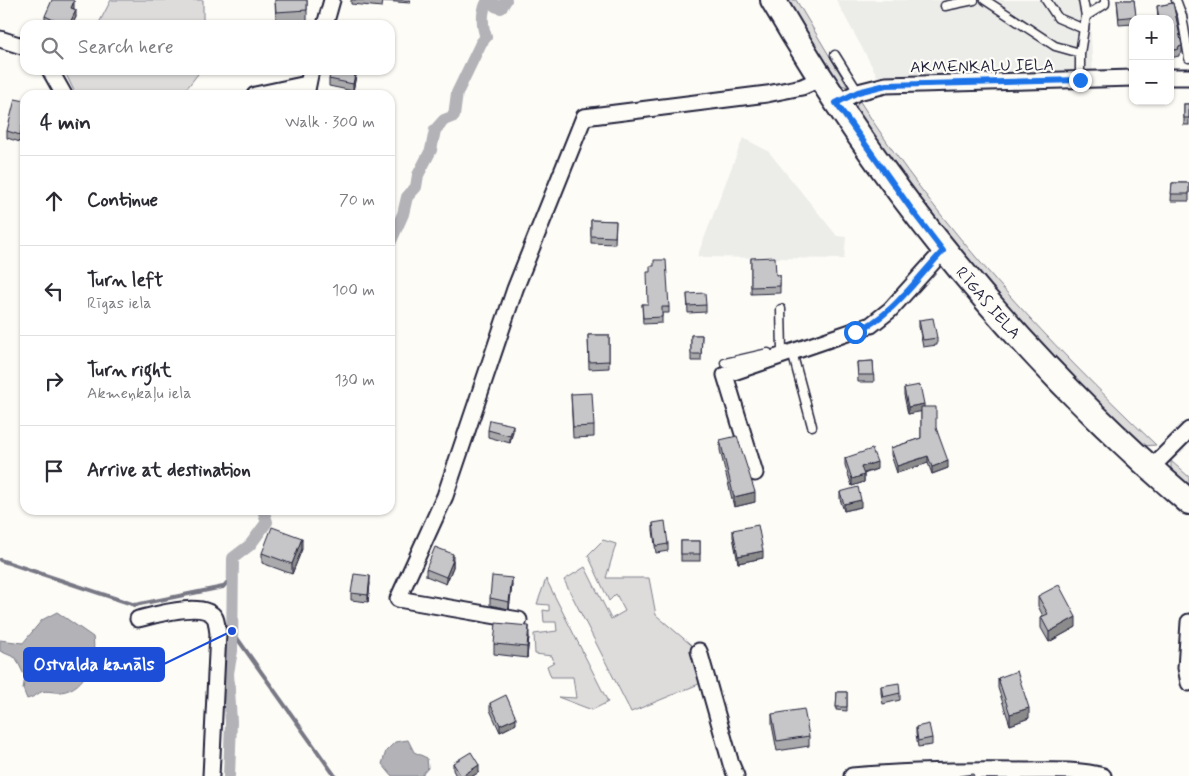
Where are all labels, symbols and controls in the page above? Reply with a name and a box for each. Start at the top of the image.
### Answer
map controls [1129,15,1174,105]
button: + [1129,15,1174,60]
search box [20,20,395,75]
icon: search [38,34,66,62]
text: Search here [78,35,174,60]
street label: AKMEŅKAĻU IELA [910,55,1054,78]
button: − [1129,60,1174,105]
route end [1069,69,1092,92]
text: 4 min [40,109,91,137]
text: Walk · 300 m [285,112,375,133]
icon: ahead [40,187,68,215]
text: Continue [87,188,158,213]
text: 70 m [339,190,375,211]
street label: RĪGAS IELA [951,263,1025,344]
text: Turn left [87,268,163,293]
icon: left [40,277,68,305]
text: 100 m [332,280,375,301]
text: Rīgas iela [87,293,152,314]
route start [844,321,867,344]
text: Turn right [87,358,171,383]
icon: right [40,367,68,395]
text: 130 m [334,370,375,391]
text: Akmeņkaļu iela [87,383,192,404]
icon: arrive [40,457,68,485]
text: Arrive at destination [87,458,251,483]
callout: Ostvalda kanāls [24,648,164,681]
text: Ostvalda kanāls [34,653,154,677]

